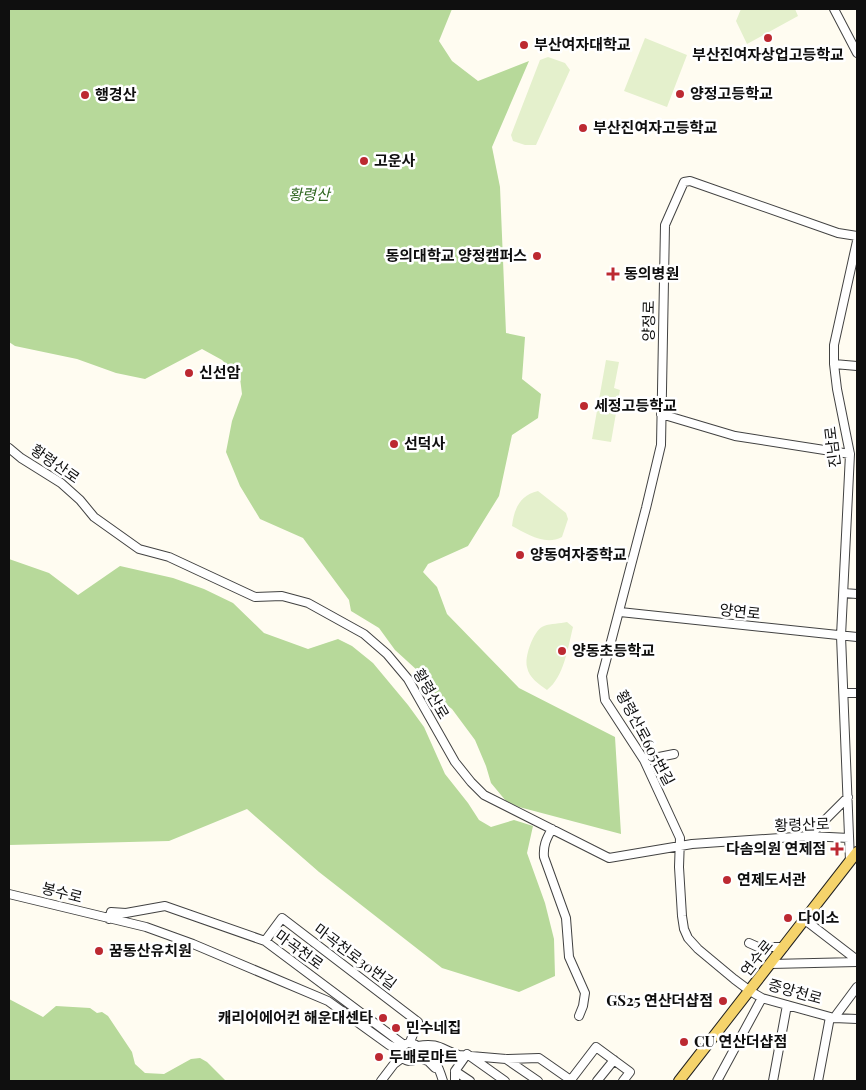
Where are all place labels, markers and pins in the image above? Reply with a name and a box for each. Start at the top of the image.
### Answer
marker: 부산진여자상업고등학교 [762,32,774,44]
place label: 부산여자대학교 [534,34,631,54]
marker: 부산여자대학교 [518,39,530,51]
place label: 부산진여자상업고등학교 [692,44,844,64]
place label: 양정고등학교 [690,83,773,103]
place label: 행경산 [95,84,137,104]
marker: 양정고등학교 [674,88,686,100]
marker: 행경산 [79,89,91,101]
place label: 부산진여자고등학교 [593,117,717,137]
marker: 부산진여자고등학교 [577,122,589,134]
place label: 고운사 [374,150,416,170]
marker: 고운사 [358,155,370,167]
place label: 동의대학교 양정캠퍼스 [386,245,527,265]
marker: 동의대학교 양정캠퍼스 [531,250,543,262]
place label: 동의병원 [624,263,679,283]
marker: 동의병원 [606,267,620,281]
place label: 신선암 [199,362,241,382]
marker: 신선암 [183,367,195,379]
place label: 세정고등학교 [594,395,677,415]
marker: 세정고등학교 [578,400,590,412]
place label: 선덕사 [404,433,446,453]
marker: 선덕사 [388,438,400,450]
place label: 양동여자중학교 [530,544,627,564]
marker: 양동여자중학교 [514,549,526,561]
place label: 양동초등학교 [572,640,655,660]
marker: 양동초등학교 [556,645,568,657]
place label: 다솜의원 연제점 [726,838,826,858]
marker: 다솜의원 연제점 [830,842,844,856]
place label: 연제도서관 [737,869,806,889]
marker: 연제도서관 [721,874,733,886]
place label: 다이소 [798,907,840,927]
marker: 다이소 [782,912,794,924]
place label: 꿈동산유치원 [109,940,192,960]
marker: 꿈동산유치원 [93,945,105,957]
place label: GS25 연산더샵점 [606,990,713,1010]
marker: GS25 연산더샵점 [717,995,729,1007]
place label: 캐리어에어컨 해운대센타 [218,1007,373,1027]
marker: 캐리어에어컨 해운대센타 [377,1012,389,1024]
place label: 민수네집 [406,1017,461,1037]
marker: 민수네집 [390,1022,402,1034]
place label: CU 연산더샵점 [694,1031,787,1051]
marker: CU 연산더샵점 [678,1036,690,1048]
place label: 두배로마트 [389,1046,458,1066]
marker: 두배로마트 [373,1051,385,1063]

